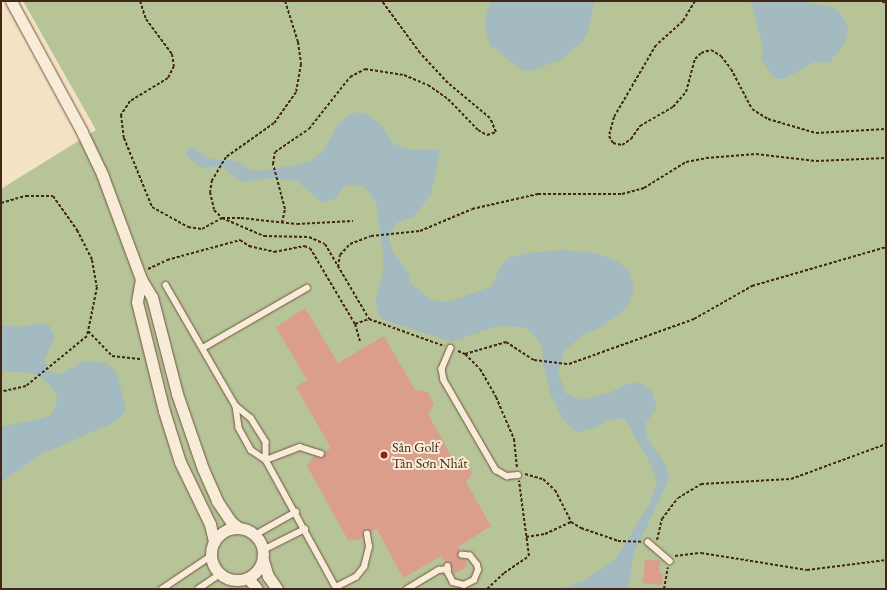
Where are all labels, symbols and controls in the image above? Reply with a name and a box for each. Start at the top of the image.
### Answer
place label: Sân Golf Tân Sơn Nhất [392,439,468,472]
marker: Sân Golf Tân Sơn Nhất [379,450,389,460]

